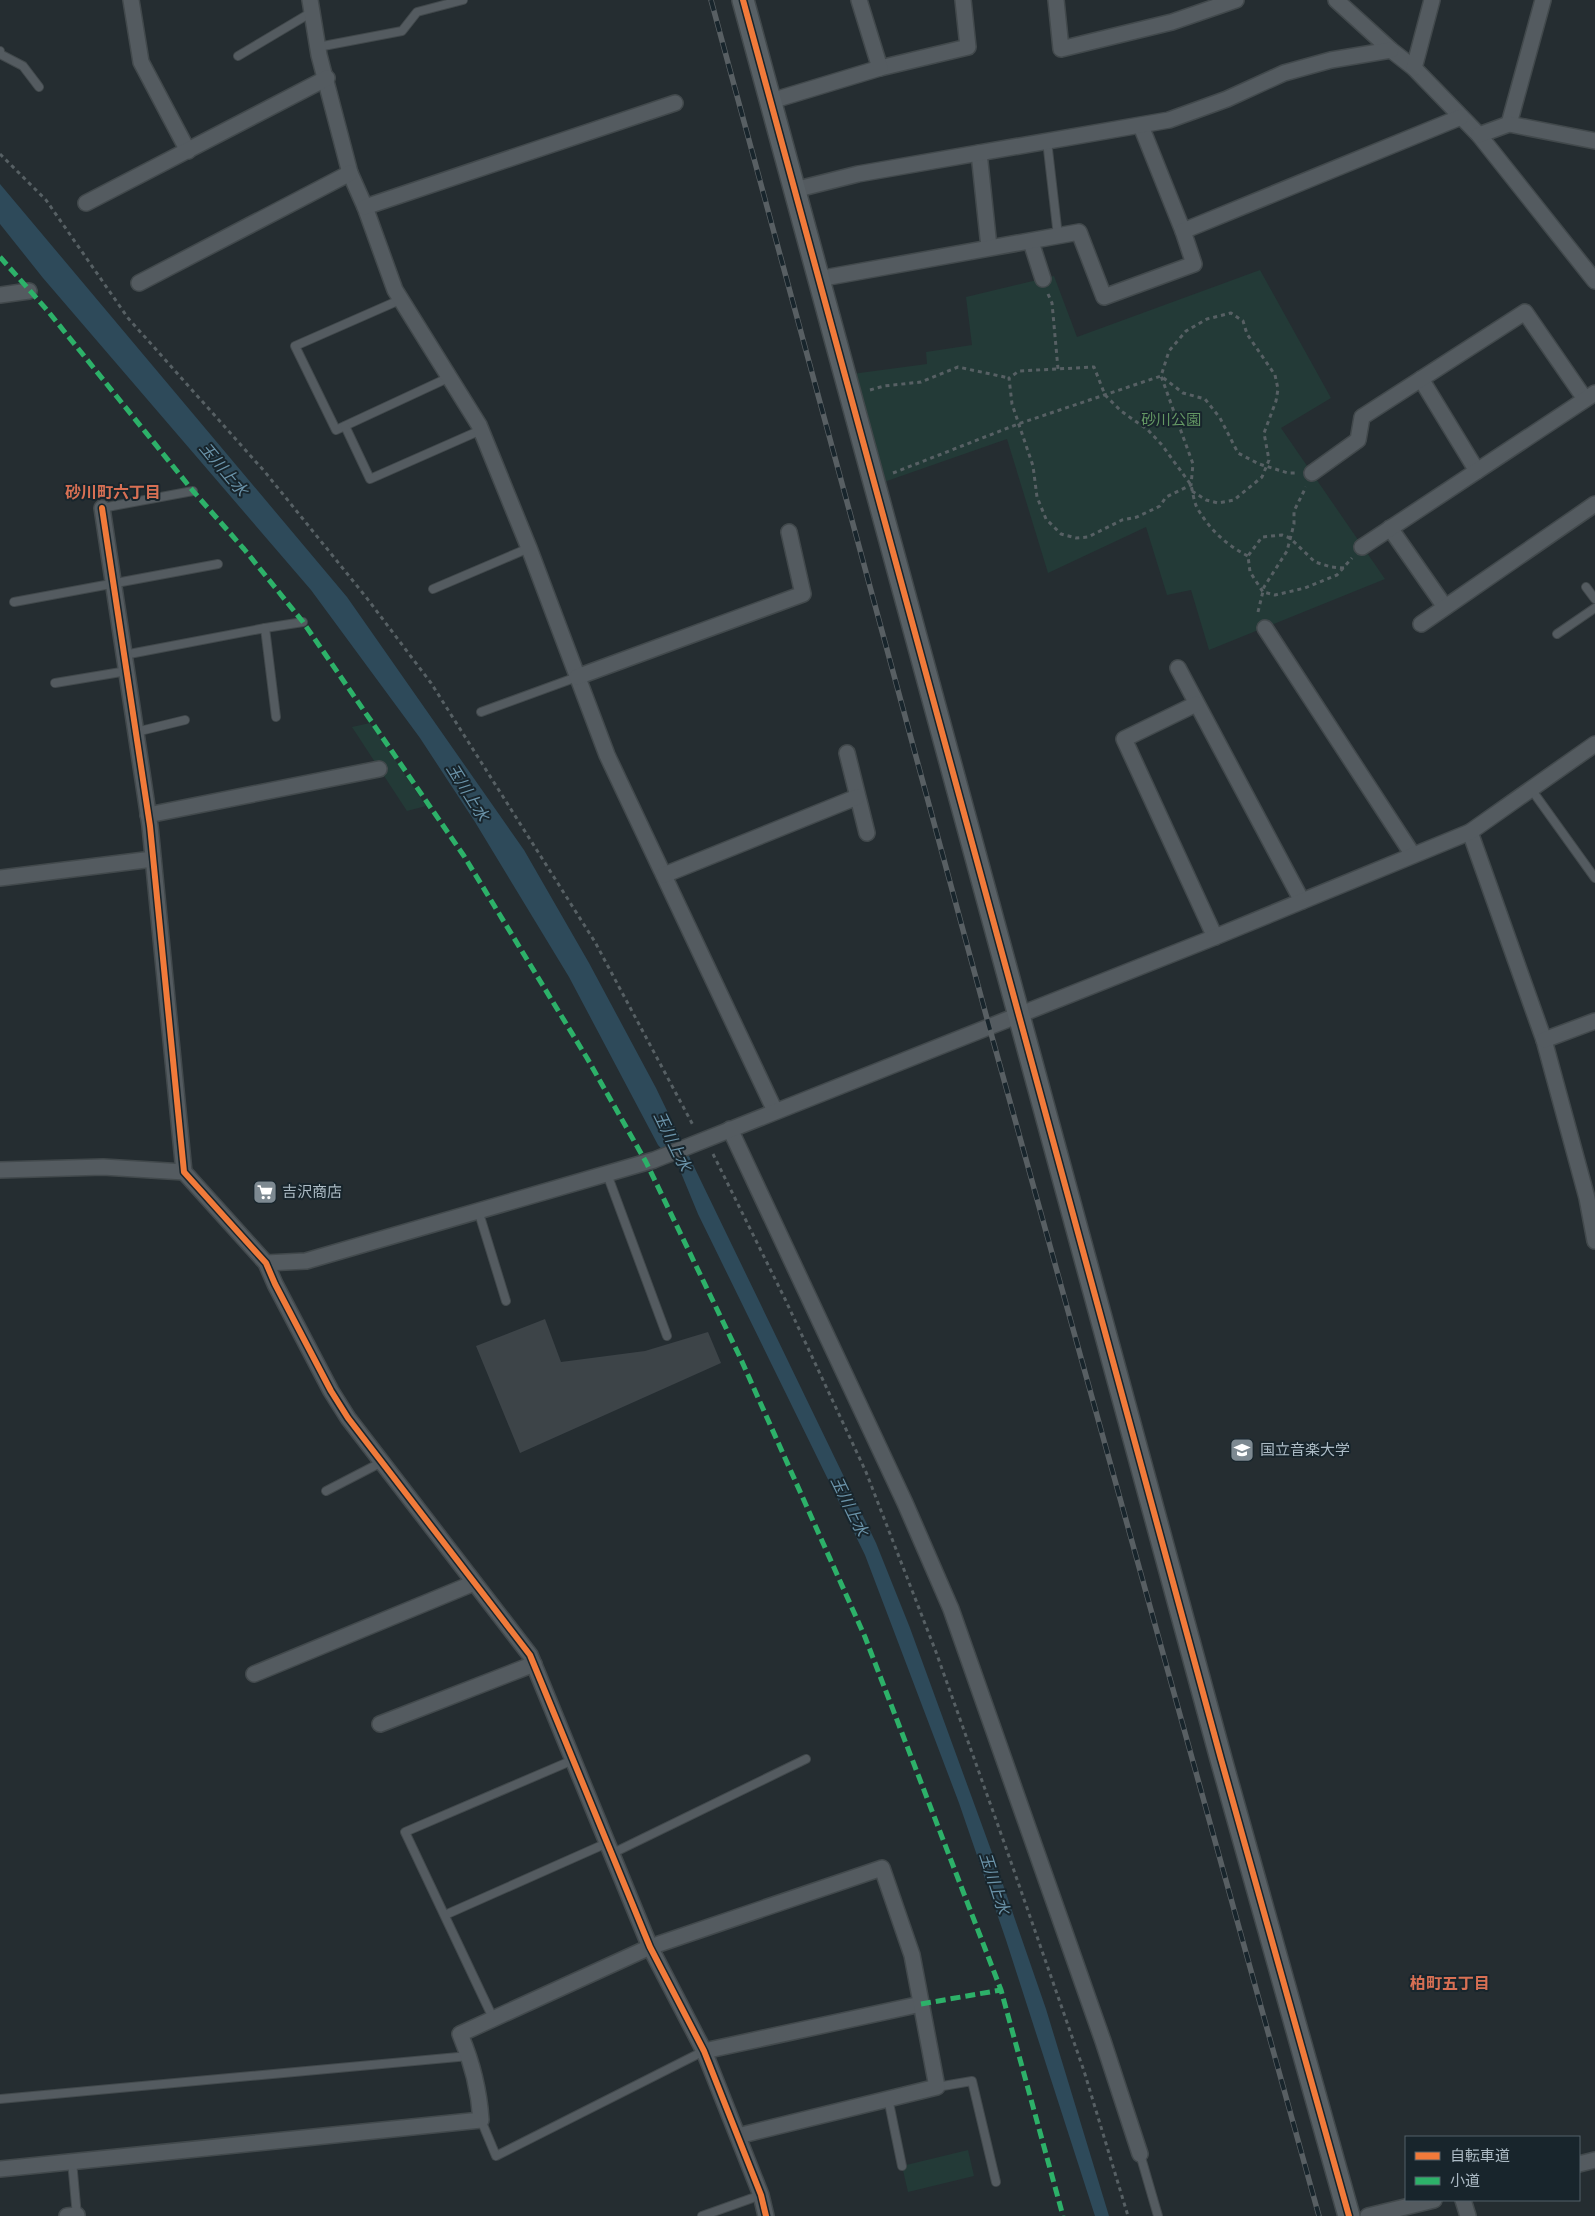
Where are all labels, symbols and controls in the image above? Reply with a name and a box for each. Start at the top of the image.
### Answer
park label: 砂川公園 [1141,410,1201,431]
water label: 玉川上水 [194,438,254,503]
district label: 砂川町六丁目 [65,482,161,504]
water label: 玉川上水 [441,760,494,827]
water label: 玉川上水 [648,1108,697,1177]
supermarket icon: 吉沢商店 [252,1179,278,1205]
place label: 吉沢商店 [282,1182,342,1203]
school or university icon: 国立音楽大学 [1229,1437,1255,1463]
place label: 国立音楽大学 [1260,1440,1350,1461]
water label: 玉川上水 [825,1473,874,1542]
water label: 玉川上水 [974,1849,1015,1919]
district label: 柏町五丁目 [1410,1973,1490,1995]
legend [1405,2136,1580,2201]
text: 自転車道 [1450,2146,1510,2167]
text: 小道 [1450,2171,1480,2192]

